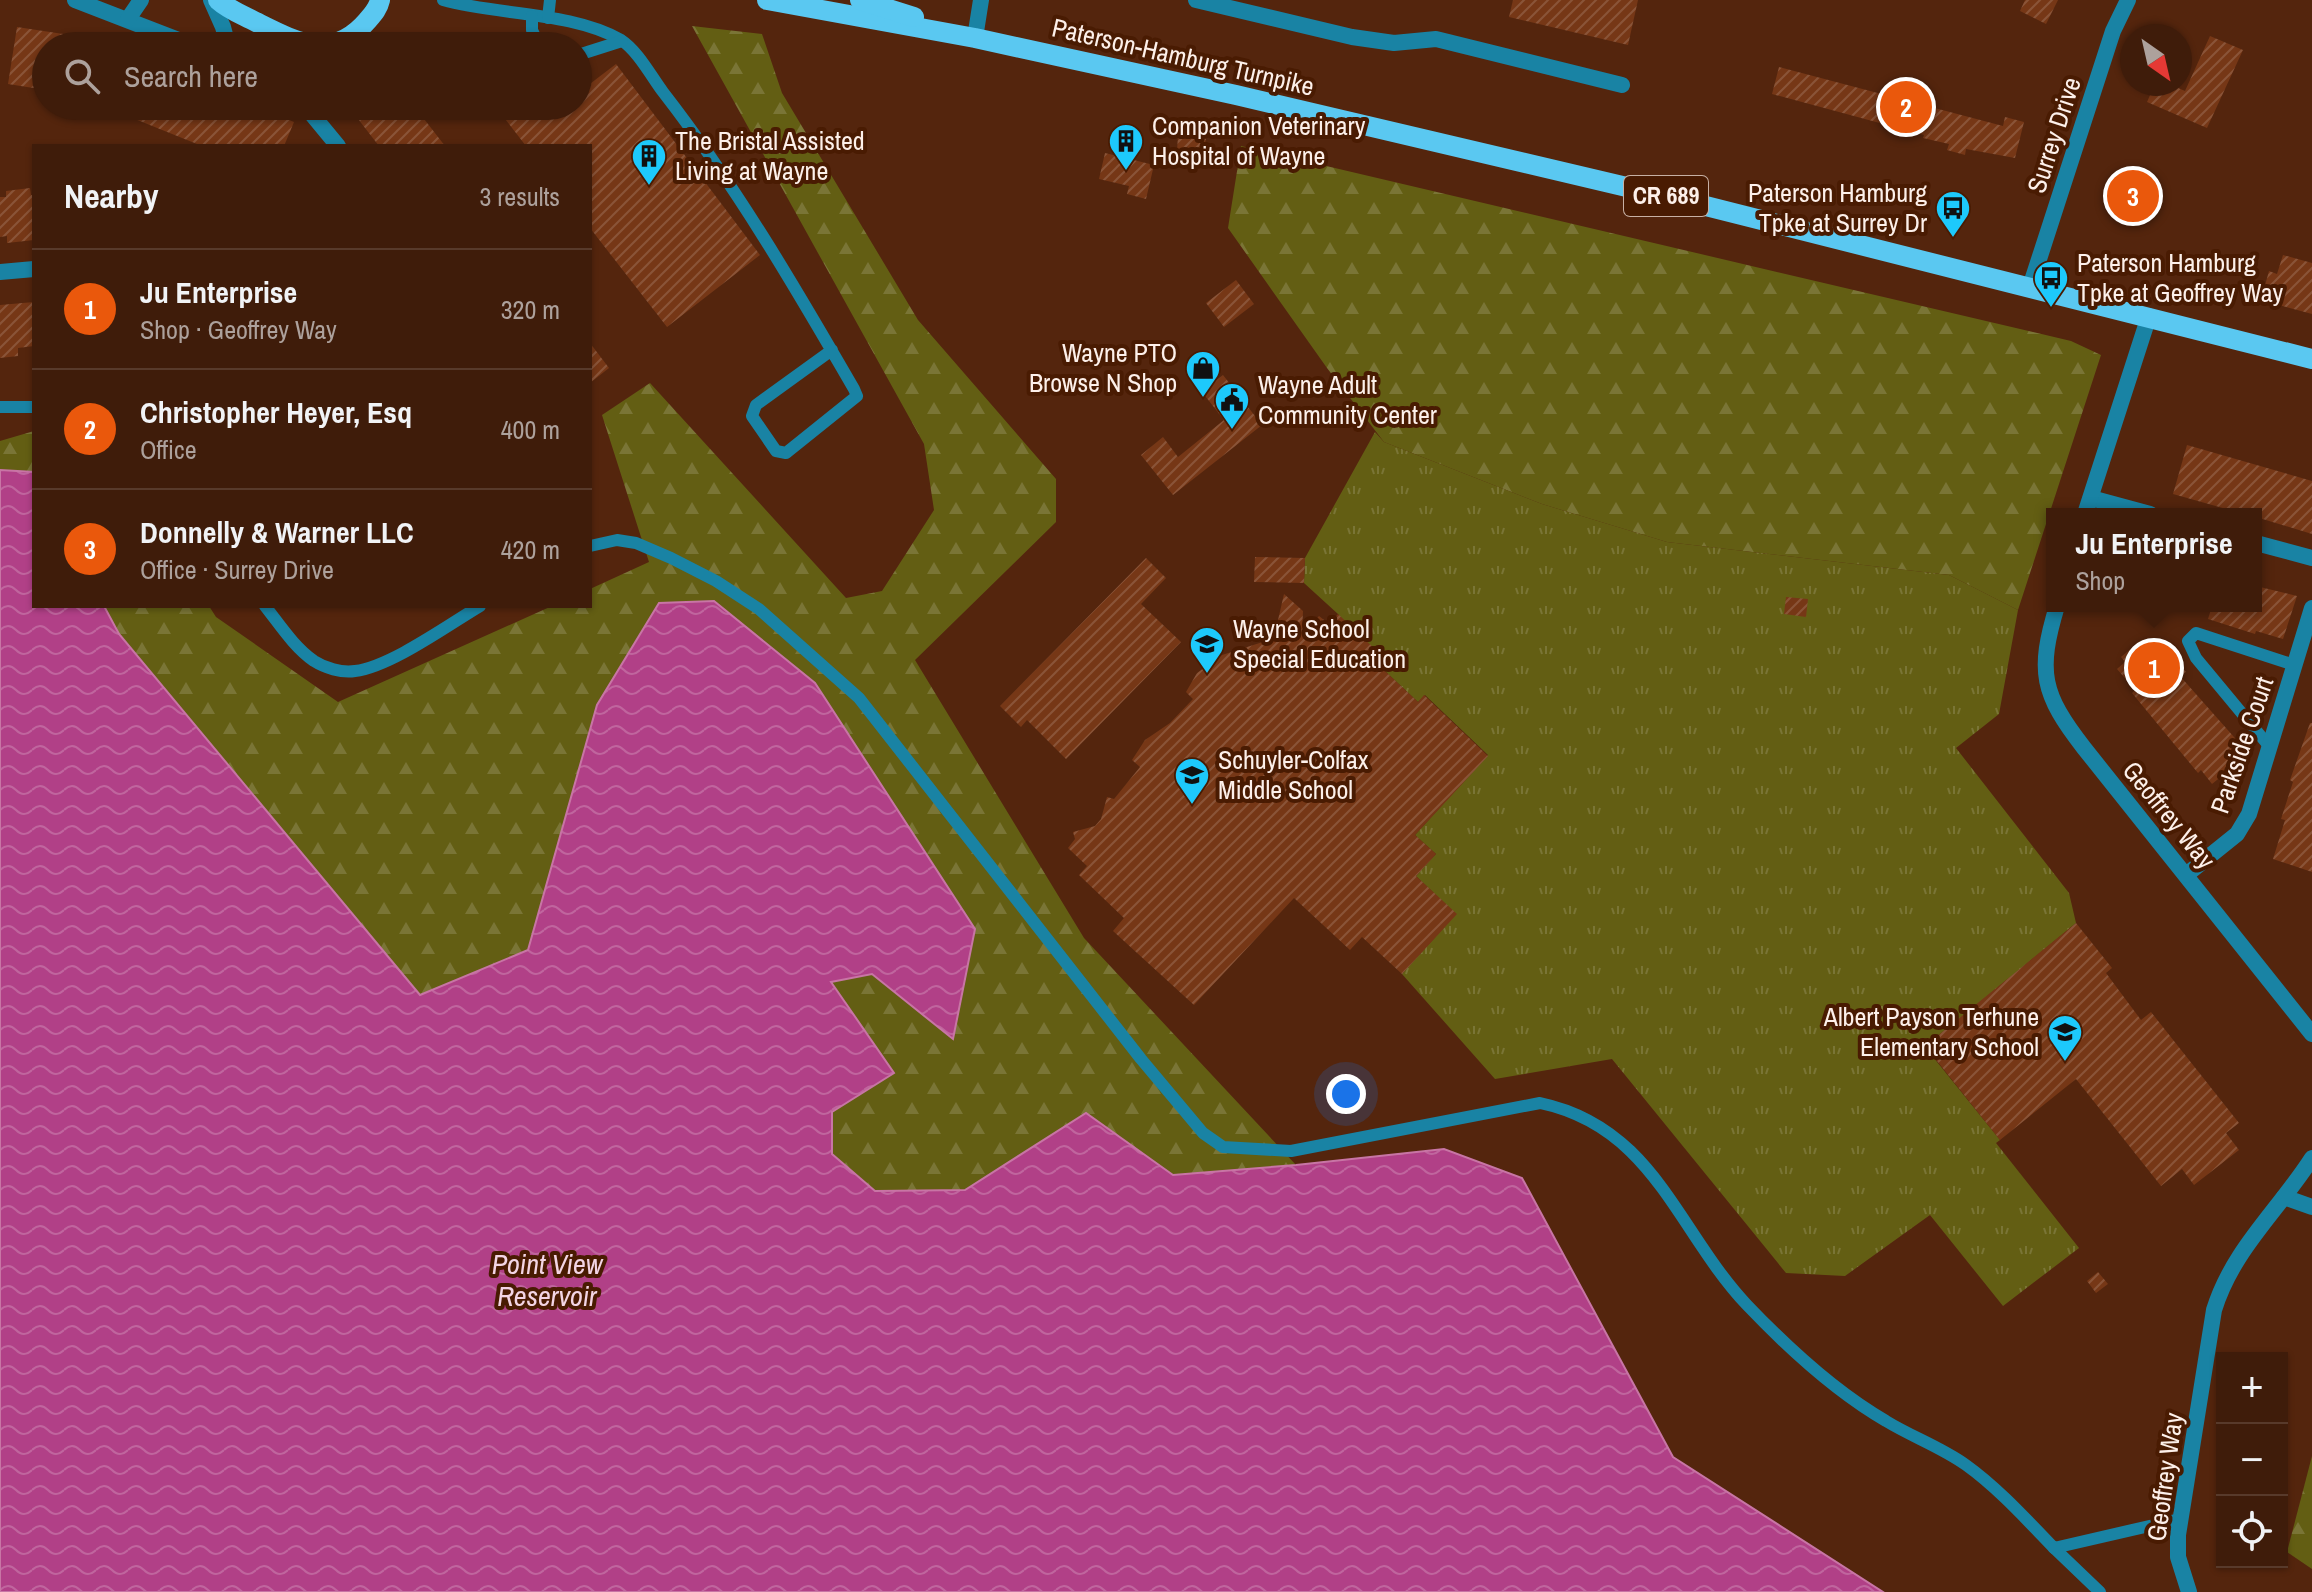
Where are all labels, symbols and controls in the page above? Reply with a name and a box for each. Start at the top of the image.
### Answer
street label: Paterson-Hamburg Turnpike [1049,9,1318,104]
north arrow [2120,24,2192,96]
search box [32,32,592,120]
icon: search [60,54,104,98]
text: Search here [124,56,258,96]
street label: Surrey Drive [2018,73,2089,197]
pin: 2 [1880,77,1932,137]
place label: Companion Veterinary Hospital of Wayne [1152,108,1366,173]
building icon: Companion Veterinary Hospital of Wayne [1107,122,1145,172]
place label: The Bristal Assisted Living at Wayne [675,123,865,188]
building icon: The Bristal Assisted Living at Wayne [630,137,668,187]
pin: 3 [2107,166,2159,226]
text: Nearby [64,173,159,219]
place label: Paterson Hamburg Tpke at Surrey Dr [1748,175,1927,240]
road number: CR 689 [1624,176,1708,216]
text: 3 results [479,179,560,214]
bus stop icon: Paterson Hamburg Tpke at Surrey Dr [1934,189,1972,239]
place label: Paterson Hamburg Tpke at Geoffrey Way [2077,245,2284,310]
bus stop icon: Paterson Hamburg Tpke at Geoffrey Way [2032,259,2070,309]
text: Ju Enterprise [140,272,297,312]
text: 1 [84,292,96,327]
text: 320 m [501,292,560,327]
text: Shop · Geoffrey Way [140,312,337,347]
place label: Wayne PTO Browse N Shop [1029,335,1177,400]
shop icon: Wayne PTO Browse N Shop [1184,349,1222,399]
place label: Wayne Adult Community Center [1258,367,1437,432]
public building icon: Wayne Adult Community Center [1213,381,1251,431]
text: Christopher Heyer, Esq [140,392,412,432]
text: 2 [84,412,96,447]
text: 400 m [501,412,560,447]
text: Office [140,432,197,467]
popup [2046,508,2262,612]
text: Donnelly & Warner LLC [140,512,414,552]
text: Ju Enterprise [2075,523,2233,563]
text: 3 [84,532,96,567]
text: 420 m [501,532,560,567]
text: Office · Surrey Drive [140,552,334,587]
text: Shop [2075,563,2125,598]
place label: Wayne School Special Education [1233,611,1406,676]
school or university icon: Wayne School Special Education [1188,625,1226,675]
pin: 1 [2128,638,2180,698]
street label: Parkside Court [2202,672,2281,818]
place label: Schuyler-Colfax Middle School [1218,742,1369,807]
street label: Geoffrey Way [2115,753,2224,876]
school or university icon: Schuyler-Colfax Middle School [1173,756,1211,806]
place label: Albert Payson Terhune Elementary School [1823,999,2039,1064]
school or university icon: Albert Payson Terhune Elementary School [2046,1013,2084,1063]
your location [1326,1074,1366,1114]
water label: Point View Reservoir [492,1245,604,1315]
map controls [2216,1352,2288,1568]
button: + [2216,1352,2288,1424]
street label: Geoffrey Way [2138,1410,2191,1543]
button: − [2216,1424,2288,1496]
button: locate [2216,1496,2288,1568]

